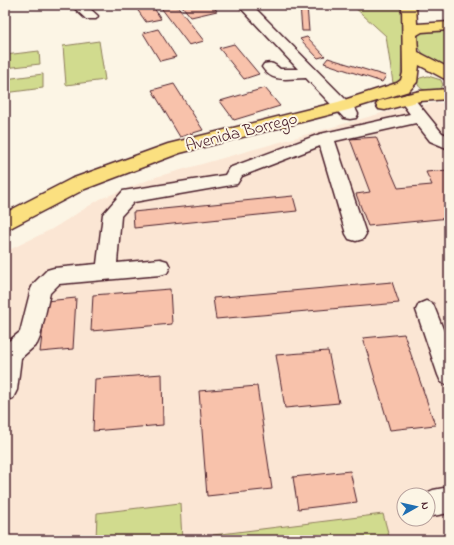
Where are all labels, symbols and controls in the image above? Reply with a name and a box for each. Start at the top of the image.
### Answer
street label: Avenida Borrego [183,106,301,160]
north arrow [396,487,436,527]
text: N [416,501,433,511]

